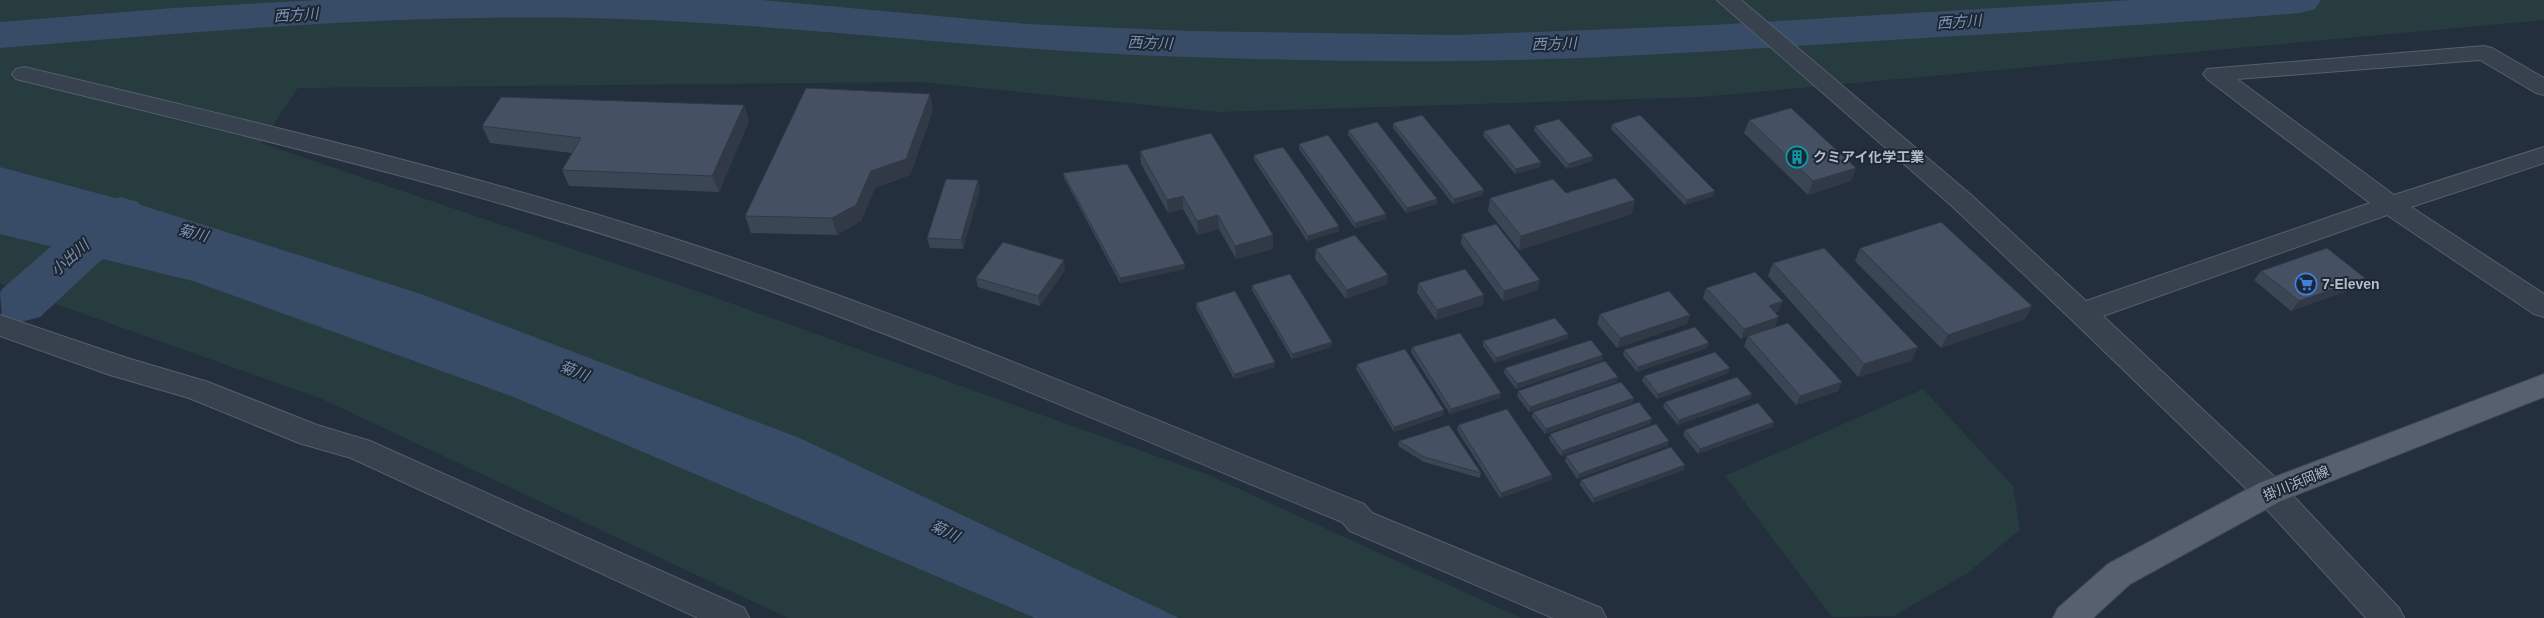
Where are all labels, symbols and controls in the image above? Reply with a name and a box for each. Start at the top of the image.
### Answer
water label: 西方川 [273,4,321,25]
water label: 西方川 [1936,11,1984,32]
water label: 西方川 [1127,33,1175,52]
water label: 西方川 [1531,34,1579,53]
building icon: クミアイ化学工業 [1785,145,1809,169]
place label: クミアイ化学工業 [1813,149,1924,165]
water label: 菊川 [176,220,212,245]
water label: 小出川 [47,235,94,279]
supermarket icon: 7-Eleven [2294,272,2318,296]
place label: 7-Eleven [2322,276,2380,292]
water label: 菊川 [557,357,593,385]
street label: 掛川浜岡線 [2261,462,2331,504]
water label: 菊川 [928,516,964,546]

